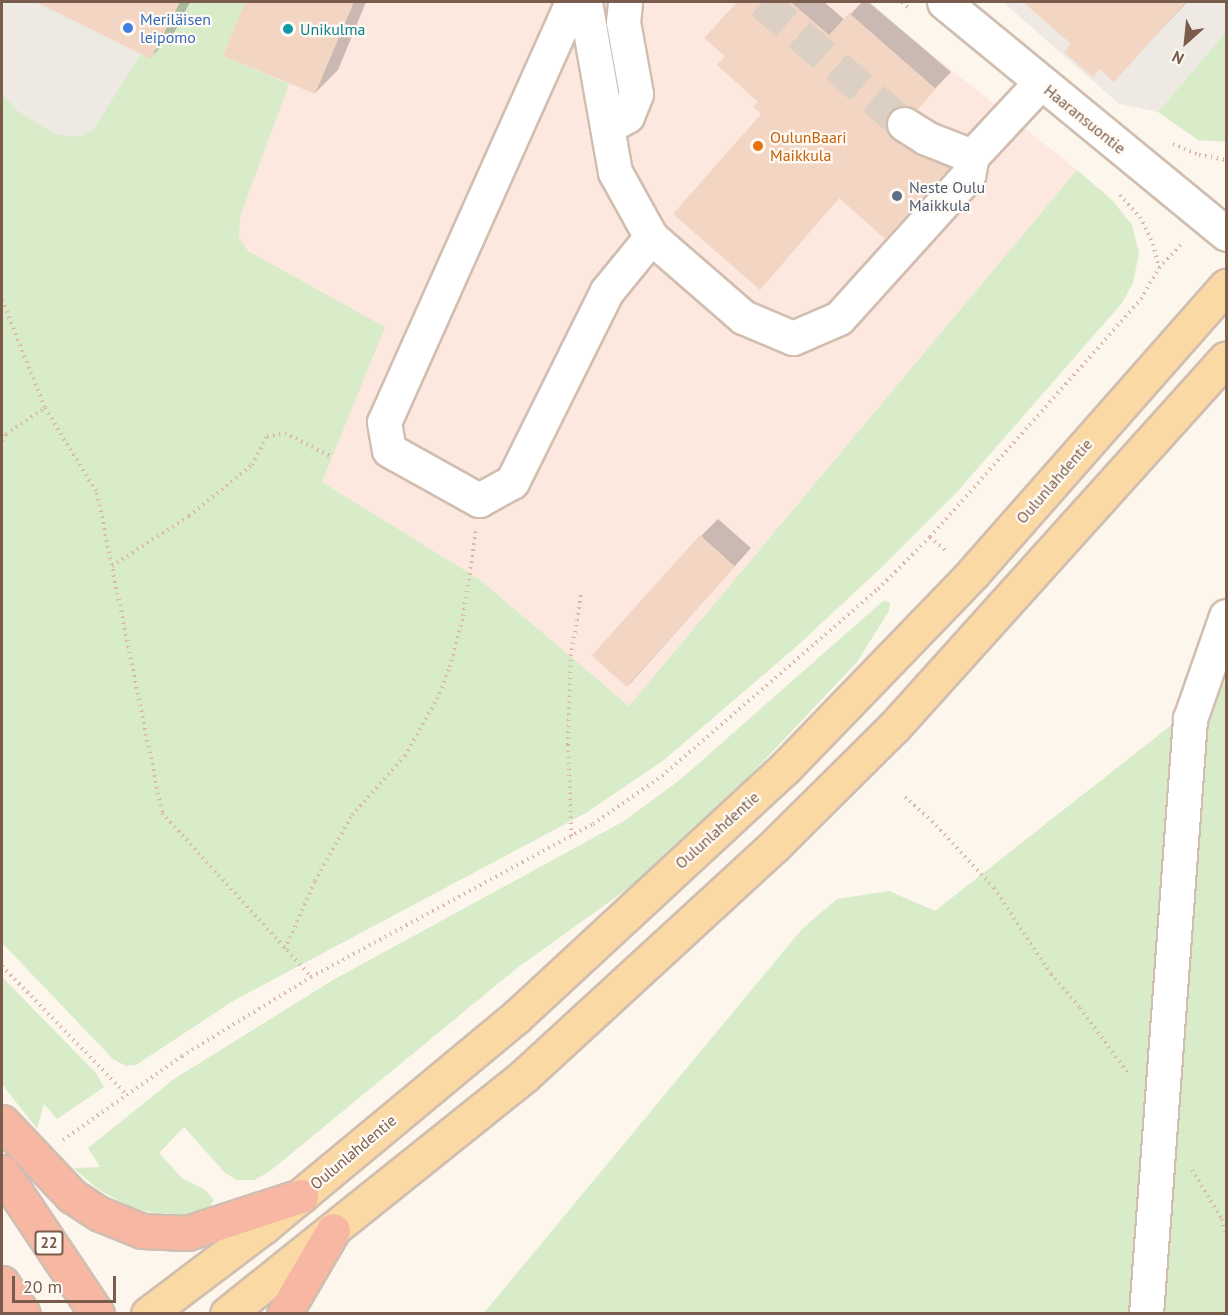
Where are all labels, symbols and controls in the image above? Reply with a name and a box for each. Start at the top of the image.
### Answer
place label: Meriläisen leipomo [140,9,211,47]
north arrow [1156,12,1216,72]
place label: Unikulma [300,19,365,39]
marker: Meriläisen leipomo [121,21,135,35]
marker: Unikulma [281,22,295,36]
text: N [1169,47,1187,69]
street label: Haaransuontie [1040,80,1130,158]
place label: OulunBaari Maikkula [770,127,847,165]
marker: OulunBaari Maikkula [751,139,765,153]
place label: Neste Oulu Maikkula [909,177,985,215]
marker: Neste Oulu Maikkula [890,189,904,203]
street label: Oulunlahdentie [1012,435,1096,527]
street label: Oulunlahdentie [671,787,763,873]
street label: Oulunlahdentie [306,1110,400,1194]
road number: 22 [34,1231,64,1255]
scale bar [15,1264,118,1302]
text: 20 m [23,1275,62,1298]

